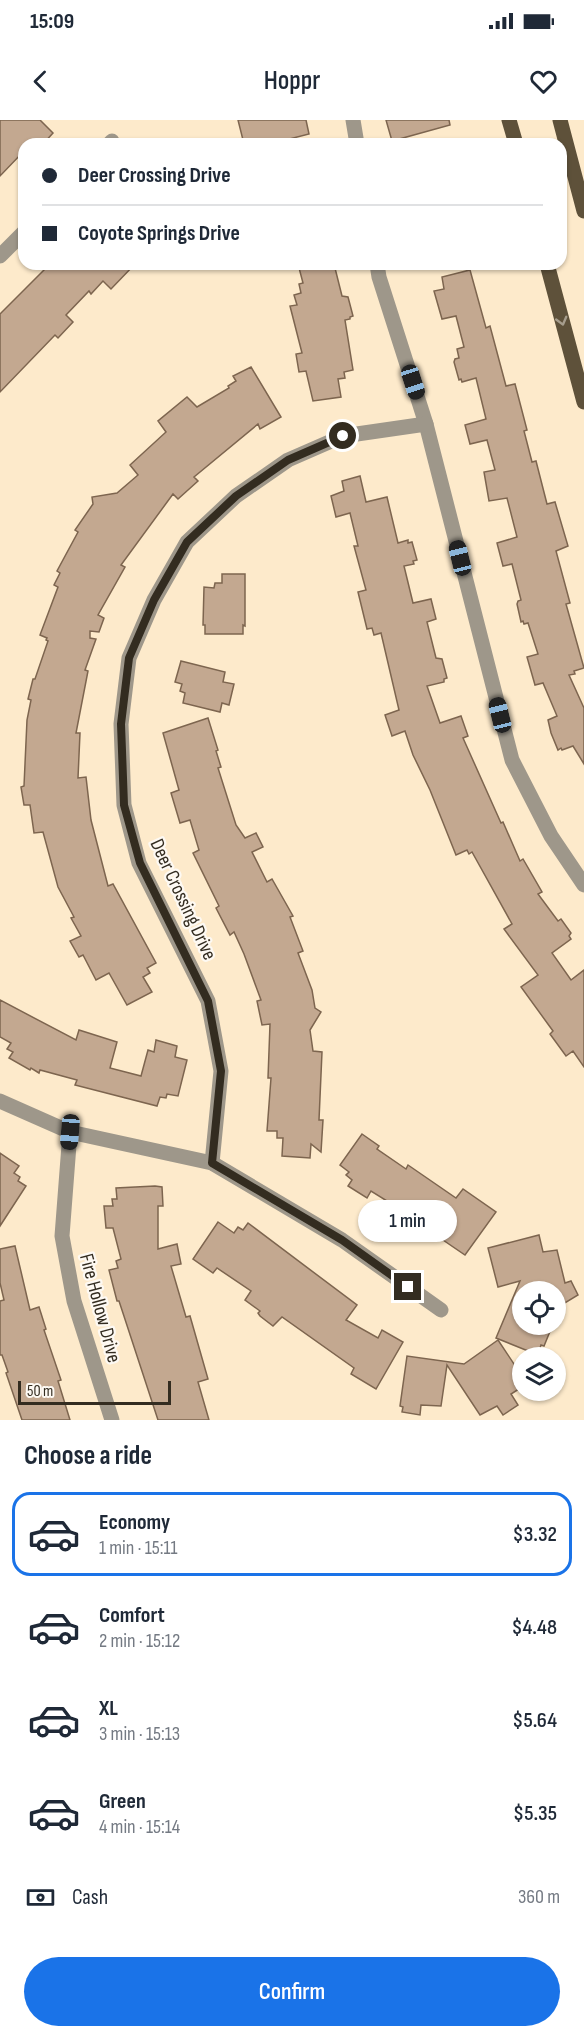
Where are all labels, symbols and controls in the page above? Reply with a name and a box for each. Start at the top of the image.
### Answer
text: 15:09 [30,8,74,35]
icon: back [24,65,57,98]
text: Hoppr [264,65,320,97]
icon: heart [527,65,560,98]
text: Deer Crossing Drive [78,162,231,189]
text: Coyote Springs Drive [78,220,240,247]
one-way arrow [555,315,568,325]
car [399,362,427,402]
route start [329,422,356,449]
car [447,538,473,578]
car [487,695,513,735]
street label: Deer Crossing Drive [145,835,222,964]
car [59,1113,81,1151]
callout: 1 min [358,1200,458,1242]
text: 1 min [389,1209,426,1233]
street label: Fire Hollow Drive [74,1251,126,1365]
route end [394,1273,421,1300]
map controls [512,1281,566,1401]
button: locate [512,1281,566,1335]
button: layers [512,1347,566,1401]
scale bar [18,1378,171,1406]
text: 50 m [27,1382,53,1401]
text: Choose a ride [24,1440,152,1472]
icon: car [27,1507,81,1561]
text: Economy [99,1509,170,1536]
text: $3.32 [513,1521,557,1548]
text: 1 min · 15:11 [99,1536,177,1560]
icon: car [27,1600,81,1654]
text: Comfort [99,1602,165,1629]
text: $4.48 [511,1614,557,1641]
text: 2 min · 15:12 [99,1629,180,1653]
icon: car [27,1693,81,1747]
text: XL [99,1695,118,1722]
text: $5.64 [512,1707,557,1734]
text: 3 min · 15:13 [99,1722,180,1746]
icon: car [27,1786,81,1840]
text: Green [99,1788,146,1815]
text: $5.35 [513,1800,557,1827]
text: 4 min · 15:14 [99,1815,180,1839]
icon: cash [24,1881,57,1914]
text: Cash [72,1884,108,1911]
text: 360 m [518,1885,560,1909]
button: Confirm [24,1957,560,2026]

